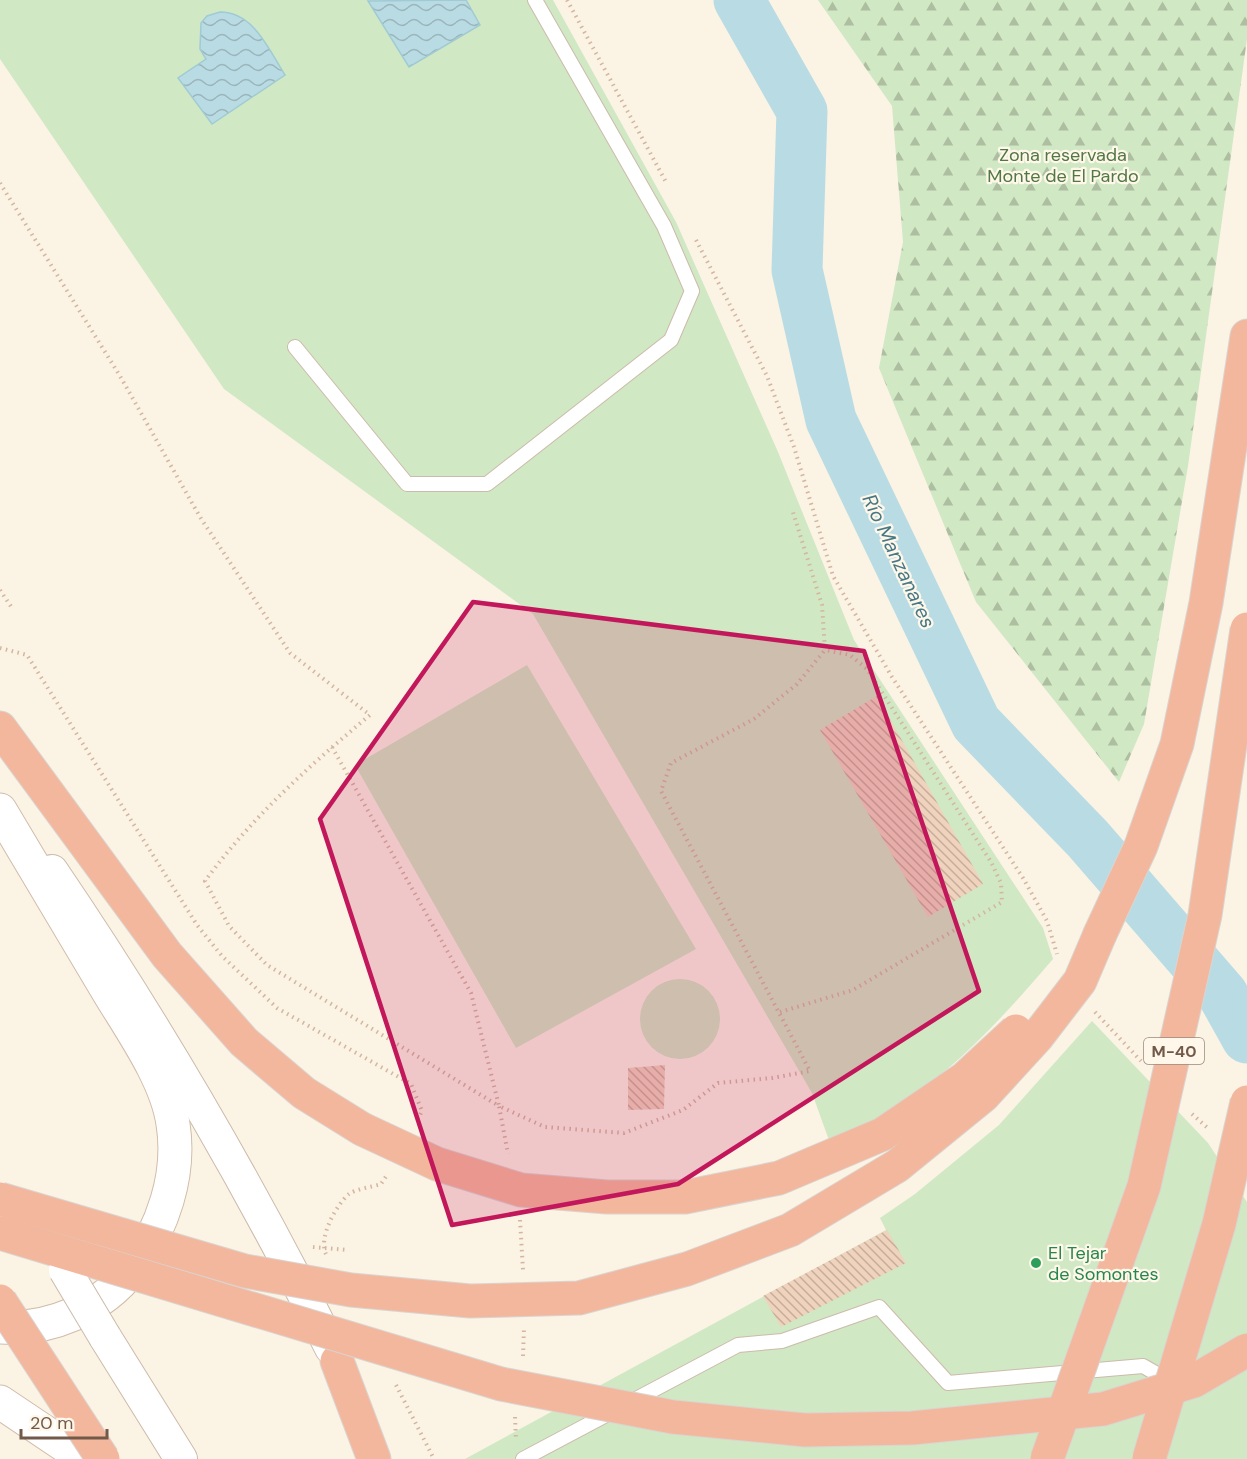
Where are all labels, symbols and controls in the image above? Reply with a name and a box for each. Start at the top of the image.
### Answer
park label: Zona reservada Monte de El Pardo [987,143,1139,188]
water label: Río Manzanares [857,490,941,632]
road number: M-40 [1144,1038,1204,1064]
place label: El Tejar de Somontes [1048,1241,1159,1286]
marker: El Tejar de Somontes [1029,1256,1043,1270]
scale bar [21,1402,106,1440]
text: 20 m [30,1411,73,1435]

